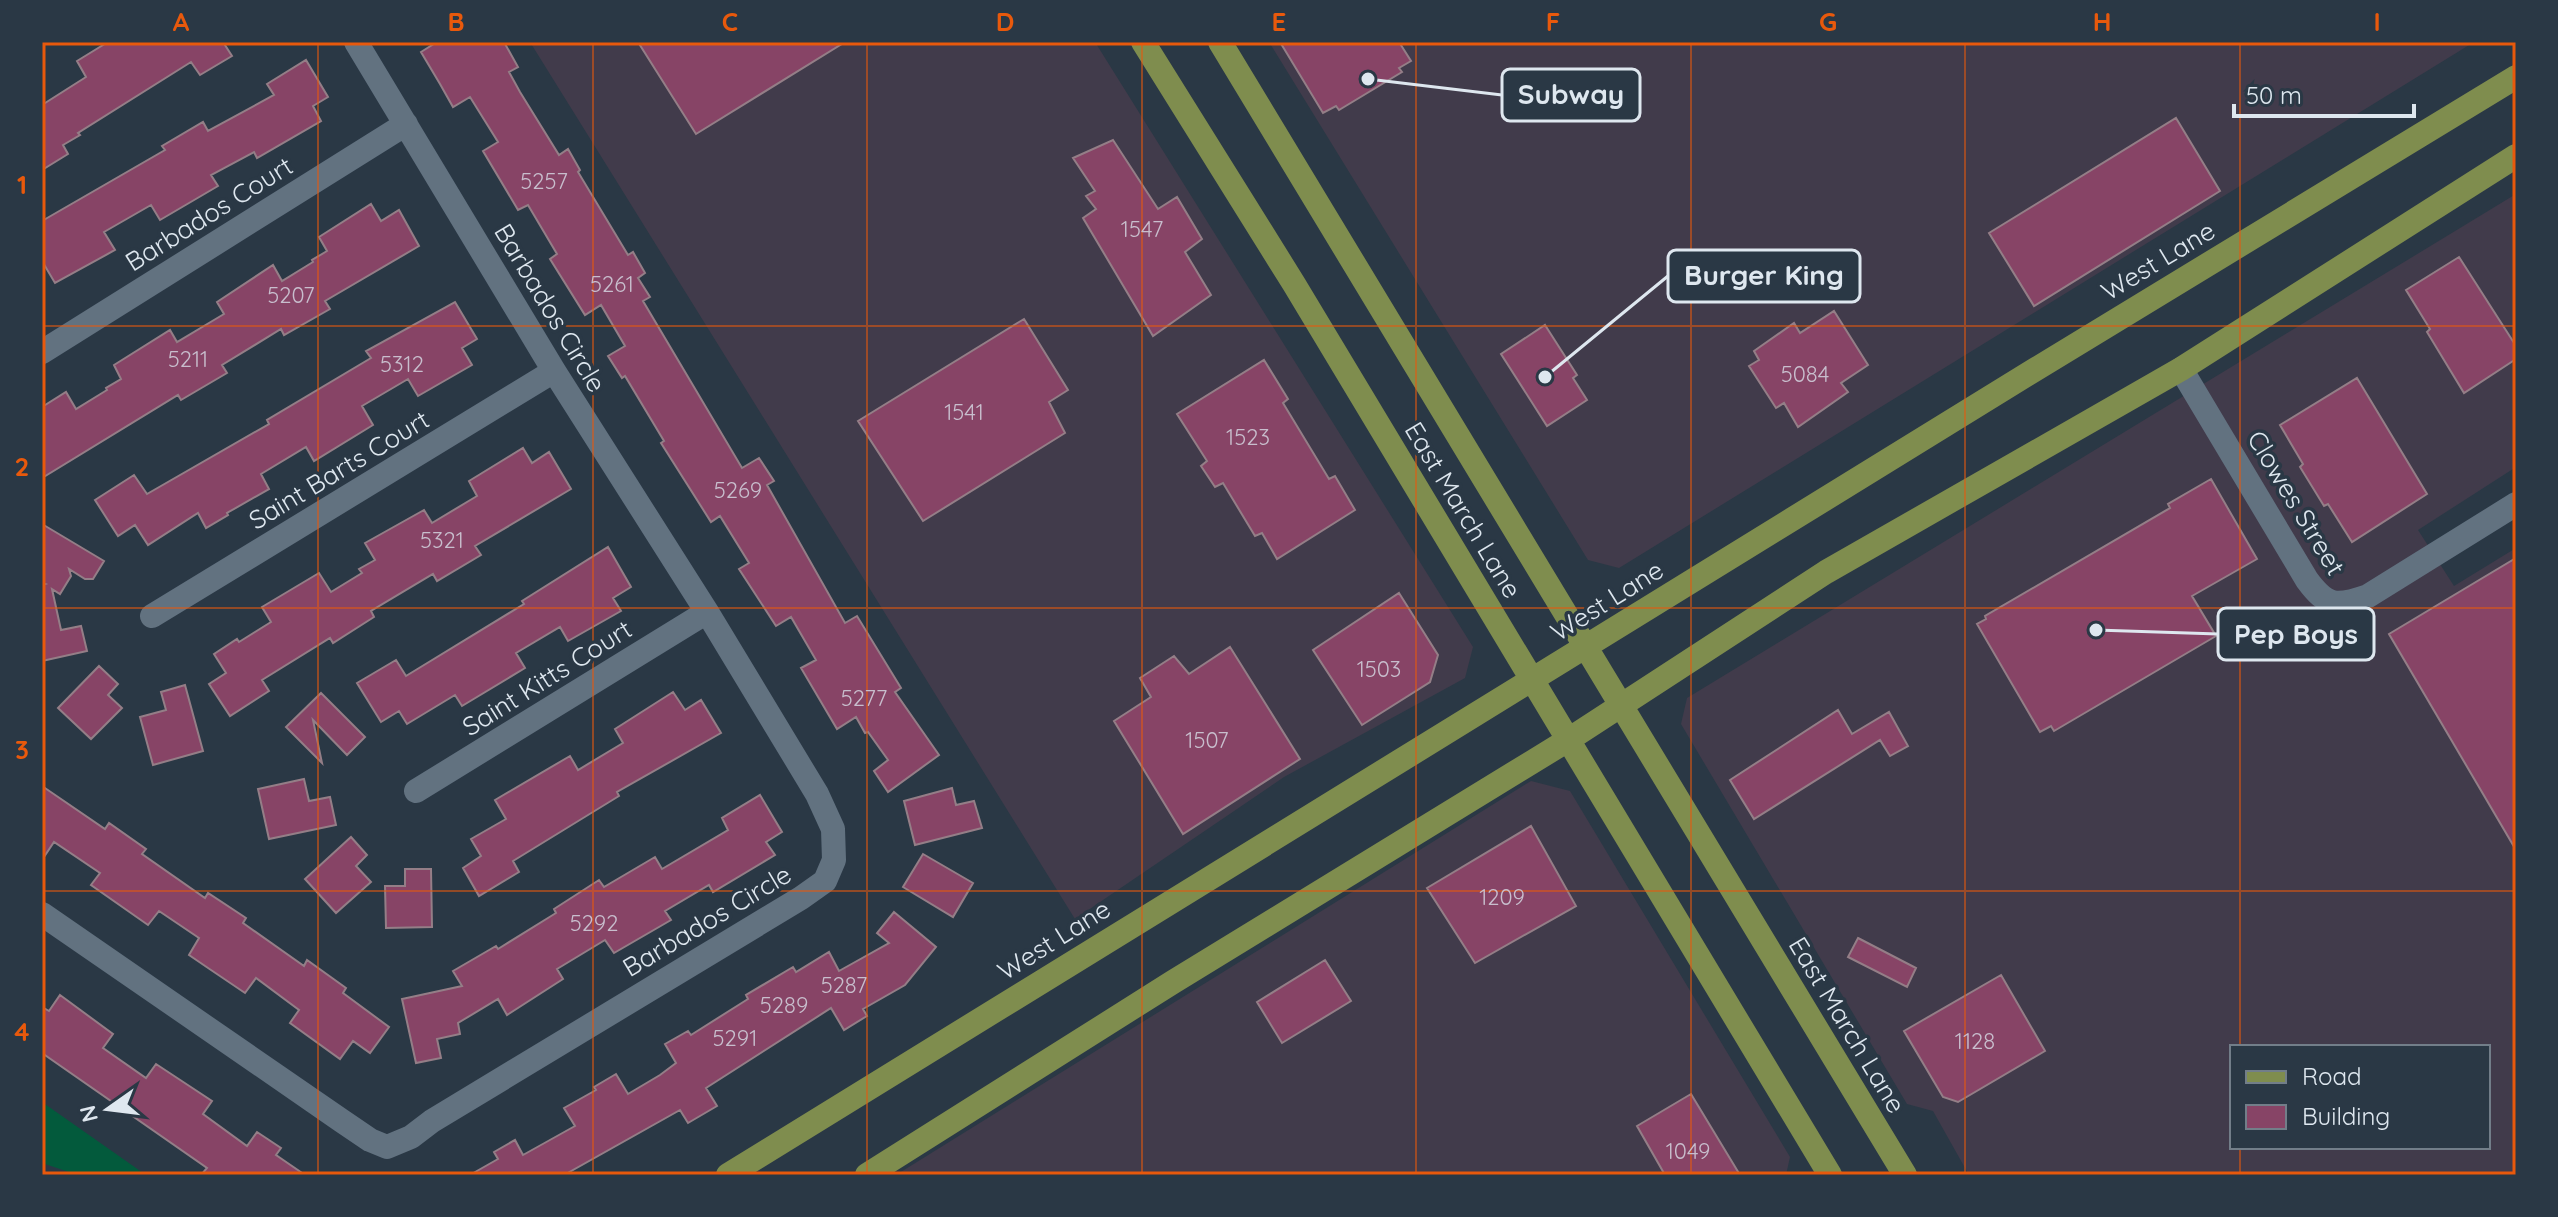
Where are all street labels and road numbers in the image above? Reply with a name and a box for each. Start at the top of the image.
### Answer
street label: Barbados Court [119,149,299,278]
street label: West Lane [2095,214,2221,307]
street label: Barbados Circle [487,217,614,398]
street label: Saint Barts Court [243,403,435,536]
street label: East March Lane [1398,416,1529,604]
street label: Clowes Street [2240,424,2353,581]
street label: West Lane [1544,553,1669,648]
street label: Saint Kitts Court [456,612,638,743]
street label: Barbados Circle [616,857,797,984]
street label: West Lane [991,892,1116,987]
street label: East March Lane [1782,931,1913,1119]

